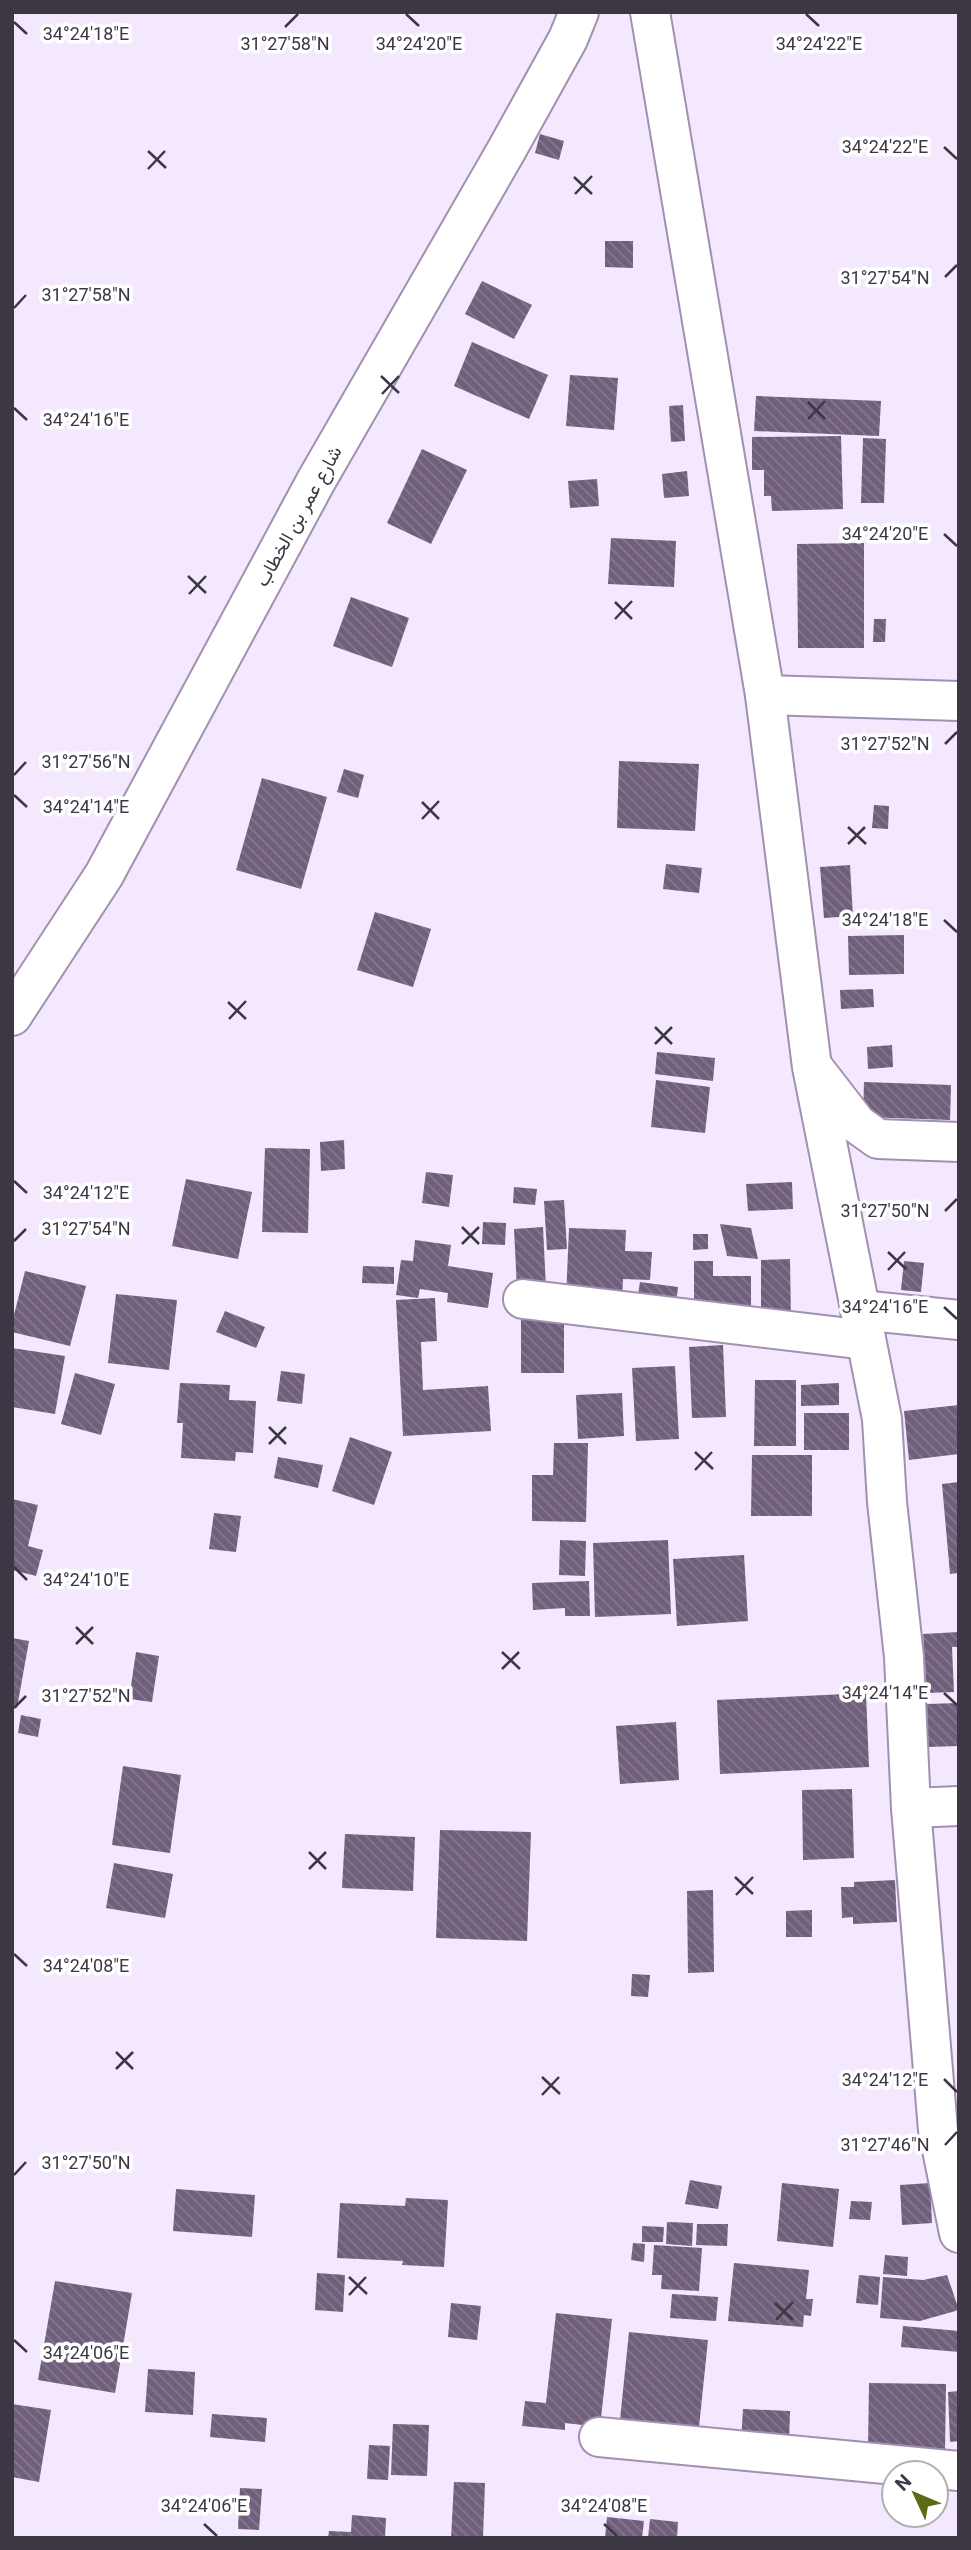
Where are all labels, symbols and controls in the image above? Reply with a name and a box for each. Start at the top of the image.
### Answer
text: 34°24'18"E [43,23,129,44]
text: 31°27'58"N [240,33,330,54]
text: 34°24'20"E [376,33,462,54]
text: 34°24'22"E [776,33,862,54]
text: 34°24'22"E [842,136,928,157]
text: 31°27'54"N [840,267,930,288]
text: 31°27'58"N [41,284,131,305]
text: 34°24'16"E [43,409,129,430]
street label: شارع عمر بن الخطاب [250,442,347,591]
text: 34°24'20"E [842,523,928,544]
text: 31°27'52"N [840,733,930,754]
text: 31°27'56"N [41,751,131,772]
text: 34°24'14"E [43,796,129,817]
text: 34°24'18"E [842,909,928,930]
text: 34°24'12"E [43,1182,129,1203]
text: 31°27'50"N [840,1200,930,1221]
text: 31°27'54"N [41,1218,131,1239]
text: 34°24'16"E [842,1296,928,1317]
text: 34°24'10"E [43,1569,129,1590]
text: 34°24'14"E [842,1682,928,1703]
text: 31°27'52"N [41,1685,131,1706]
text: 34°24'08"E [43,1955,129,1976]
text: 34°24'12"E [842,2069,928,2090]
text: 31°27'46"N [840,2134,930,2155]
text: 31°27'50"N [41,2152,131,2173]
text: 34°24'06"E [43,2342,129,2363]
north arrow [880,2459,950,2529]
text: N [890,2470,916,2495]
text: 34°24'06"E [161,2495,247,2516]
text: 34°24'08"E [561,2495,647,2516]

